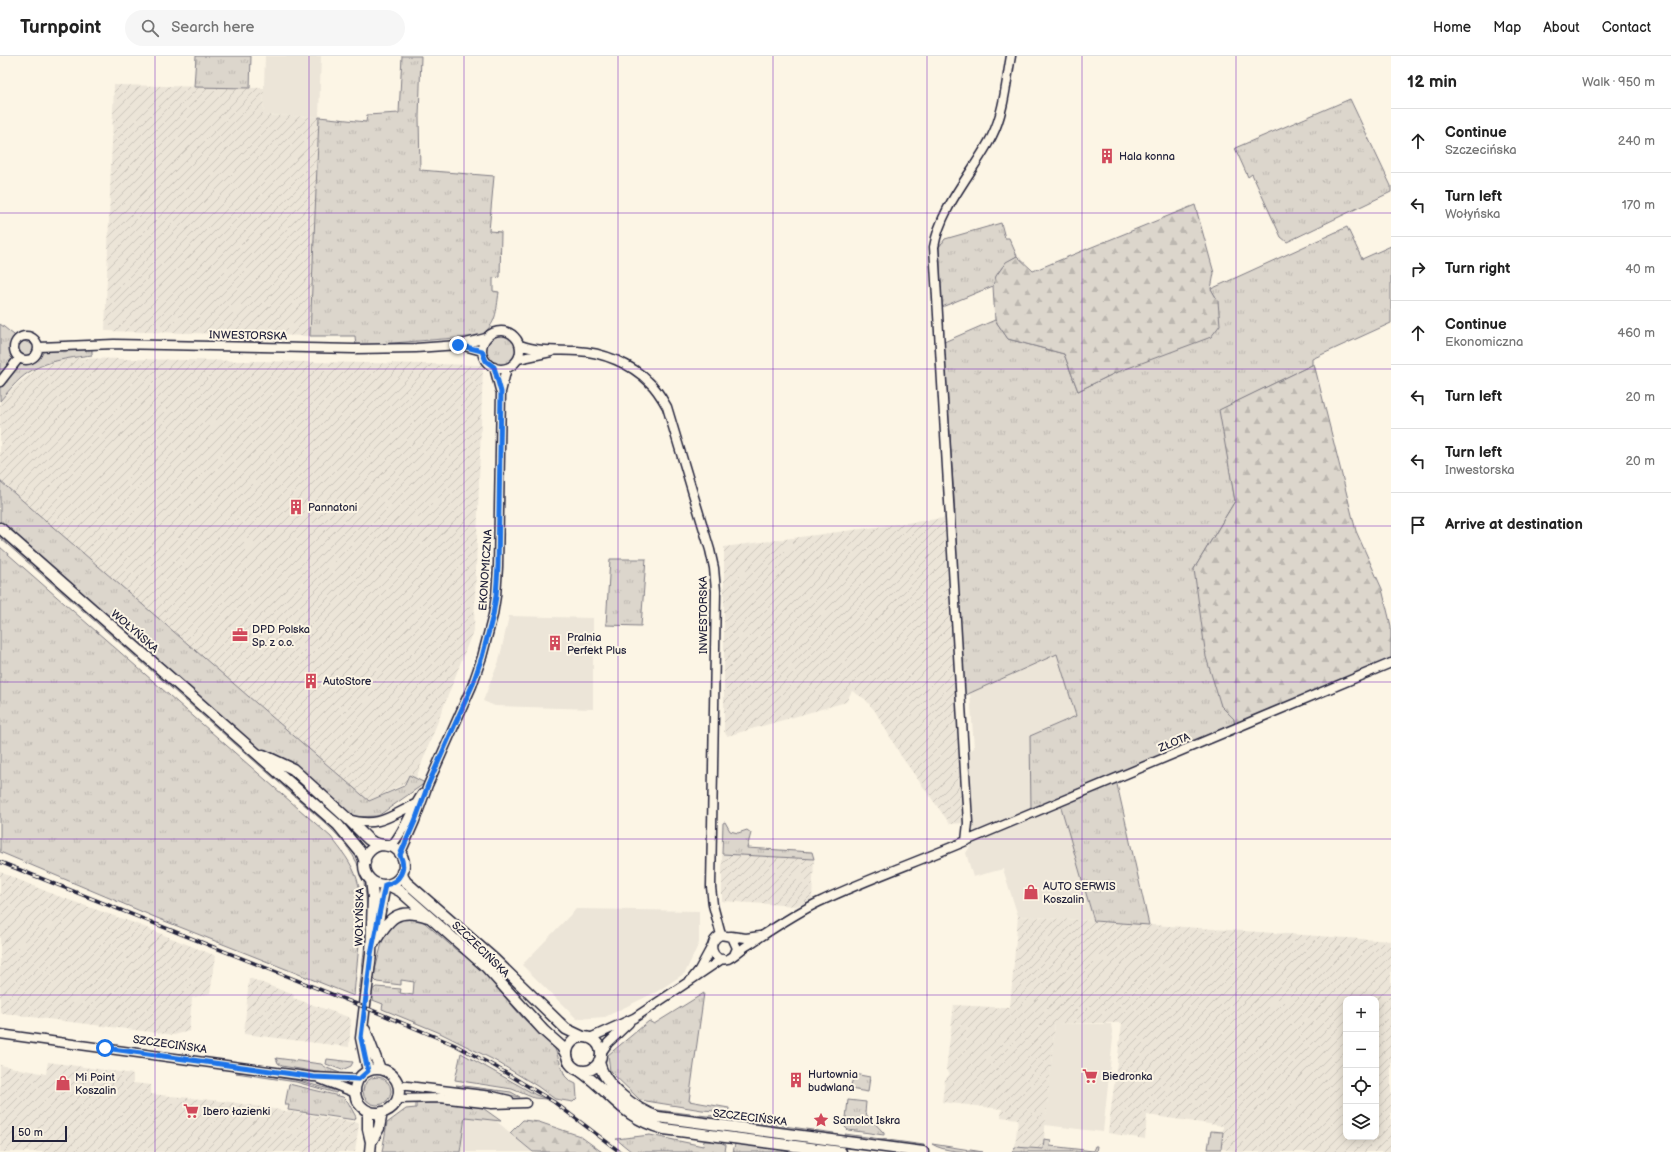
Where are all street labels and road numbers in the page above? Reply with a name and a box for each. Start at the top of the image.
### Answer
street label: INWESTORSKA [209,328,287,343]
street label: EKONOMICZNA [476,529,495,611]
street label: INWESTORSKA [697,576,710,654]
street label: WOŁYŃSKA [108,606,162,656]
street label: ZŁOTA [1156,730,1192,755]
street label: WOŁYŃSKA [351,887,367,946]
street label: SZCZECIŃSKA [449,918,513,980]
street label: SZCZECIŃSKA [132,1032,208,1056]
street label: SZCZECIŃSKA [712,1106,788,1129]

